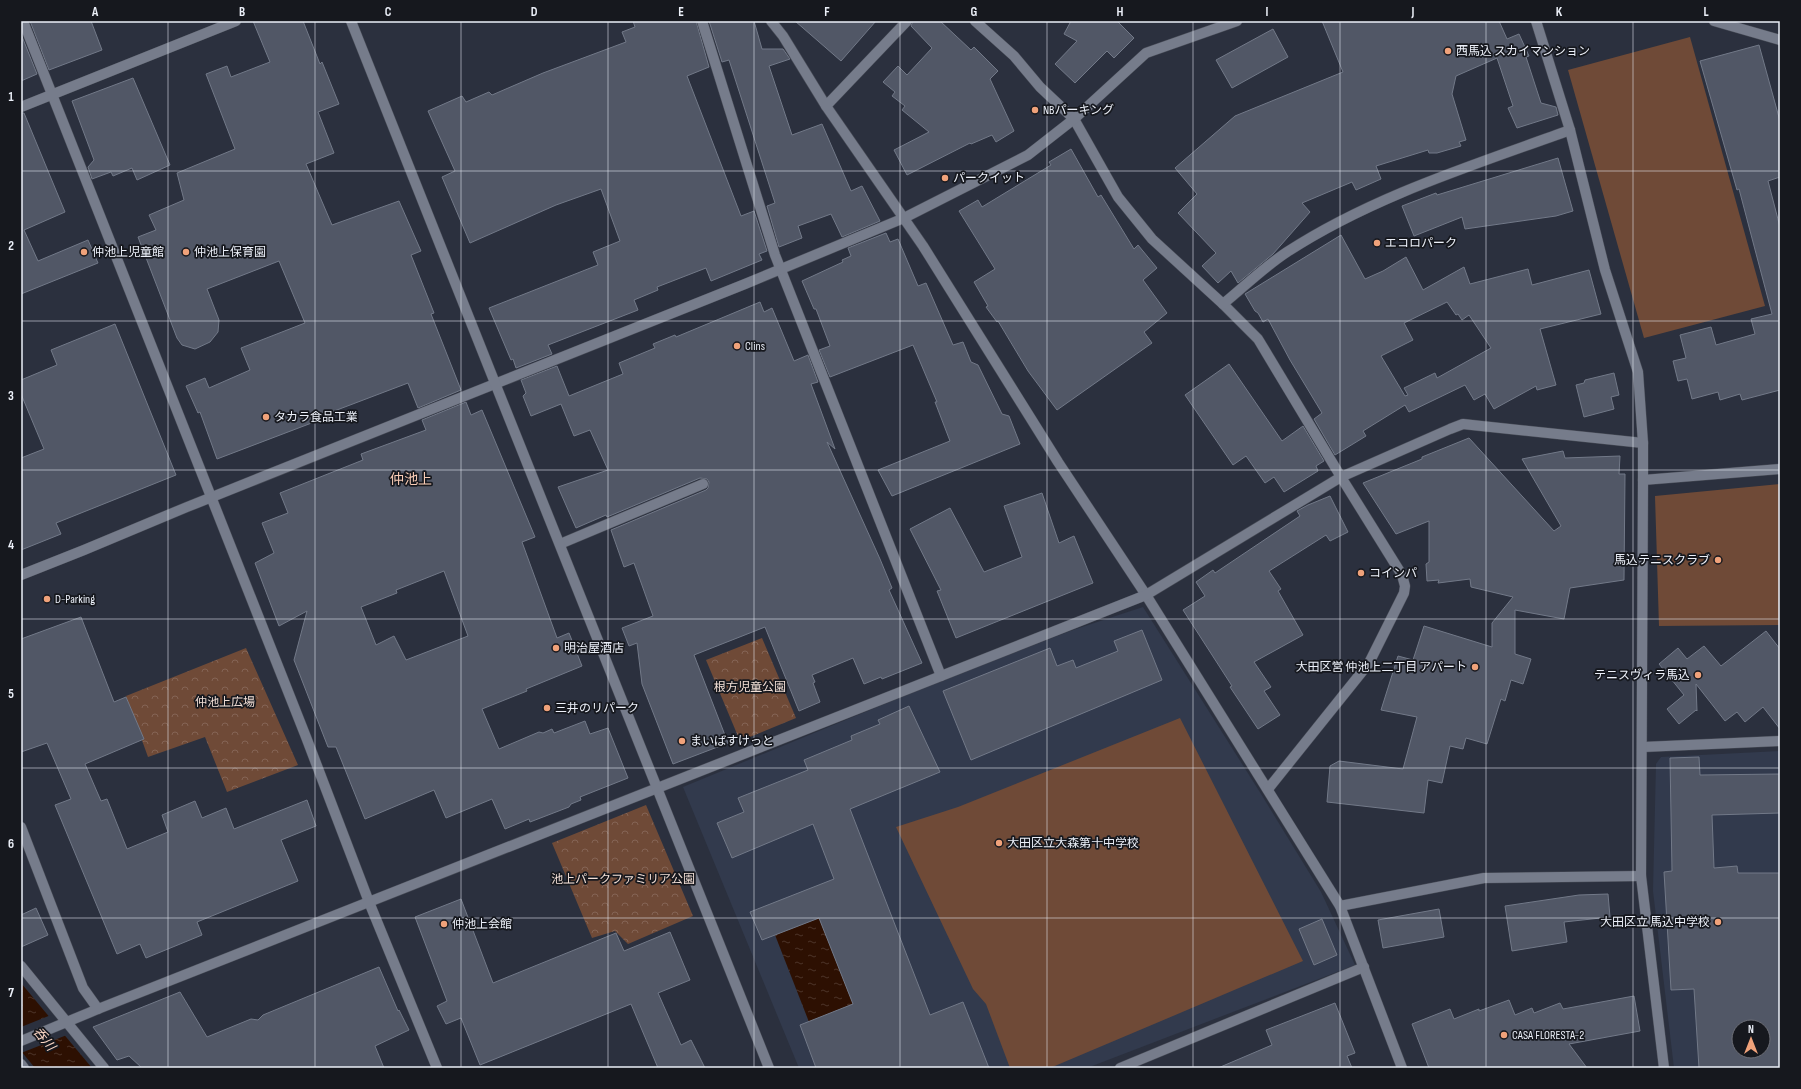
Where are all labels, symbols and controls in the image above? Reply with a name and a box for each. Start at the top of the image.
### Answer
text: A [91,4,99,20]
text: B [239,4,245,20]
text: C [385,4,392,20]
text: D [531,4,538,20]
text: E [678,4,684,20]
text: F [824,4,830,20]
text: G [971,4,978,20]
text: H [1117,4,1124,20]
text: I [1266,4,1269,20]
text: J [1411,4,1415,20]
text: K [1556,4,1563,20]
text: L [1703,4,1709,20]
place label: 西馬込 スカイマンション [1456,44,1590,59]
marker: 西馬込 スカイマンション [1443,46,1453,56]
text: 1 [8,89,14,105]
place label: NBパーキング [1043,103,1114,118]
marker: NBパーキング [1030,105,1040,115]
place label: パークイット [953,171,1025,186]
marker: パークイット [940,173,950,183]
place label: エコロパーク [1385,236,1457,251]
text: 2 [8,238,14,254]
marker: エコロパーク [1372,238,1382,248]
place label: 仲池上児童館 [92,245,164,260]
place label: 仲池上保育園 [194,245,266,260]
marker: 仲池上児童館 [79,247,89,257]
marker: 仲池上保育園 [181,247,191,257]
place label: Clins [745,339,765,354]
marker: Clins [732,341,742,351]
text: 3 [8,388,14,404]
place label: タカラ食品工業 [274,410,358,425]
marker: タカラ食品工業 [261,412,271,422]
district label: 仲池上 [390,471,432,488]
text: 4 [8,537,14,553]
place label: 馬込テニスクラブ [1614,553,1710,568]
marker: 馬込テニスクラブ [1713,555,1723,565]
place label: コインパ [1369,566,1417,581]
marker: コインパ [1356,568,1366,578]
place label: D-Parking [55,592,95,607]
marker: D-Parking [42,594,52,604]
place label: 明治屋酒店 [564,641,624,656]
marker: 明治屋酒店 [551,643,561,653]
place label: 大田区営 仲池上二丁目 アパート [1295,660,1467,675]
marker: 大田区営 仲池上二丁目 アパート [1470,662,1480,672]
place label: テニスヴィラ馬込 [1594,668,1690,683]
marker: テニスヴィラ馬込 [1693,670,1703,680]
park label: 根方児童公園 [714,680,786,695]
text: 5 [8,686,14,702]
park label: 仲池上広場 [195,695,255,710]
place label: 三井のリパーク [555,701,639,716]
marker: 三井のリパーク [542,703,552,713]
place label: まいばすけっと [690,734,774,749]
marker: まいばすけっと [677,736,687,746]
text: 6 [8,836,14,852]
place label: 大田区立大森第十中学校 [1007,836,1139,851]
marker: 大田区立大森第十中学校 [994,838,1004,848]
park label: 池上パークファミリア公園 [551,872,695,887]
place label: 大田区立 馬込中学校 [1600,915,1710,930]
place label: 仲池上会館 [452,917,512,932]
marker: 大田区立 馬込中学校 [1713,917,1723,927]
marker: 仲池上会館 [439,919,449,929]
text: 7 [8,985,14,1001]
north arrow [1731,1019,1771,1059]
text: N [1748,1023,1754,1036]
water label: 呑川 [30,1024,60,1056]
place label: CASA FLORESTA-2 [1512,1028,1584,1043]
marker: CASA FLORESTA-2 [1499,1030,1509,1040]

